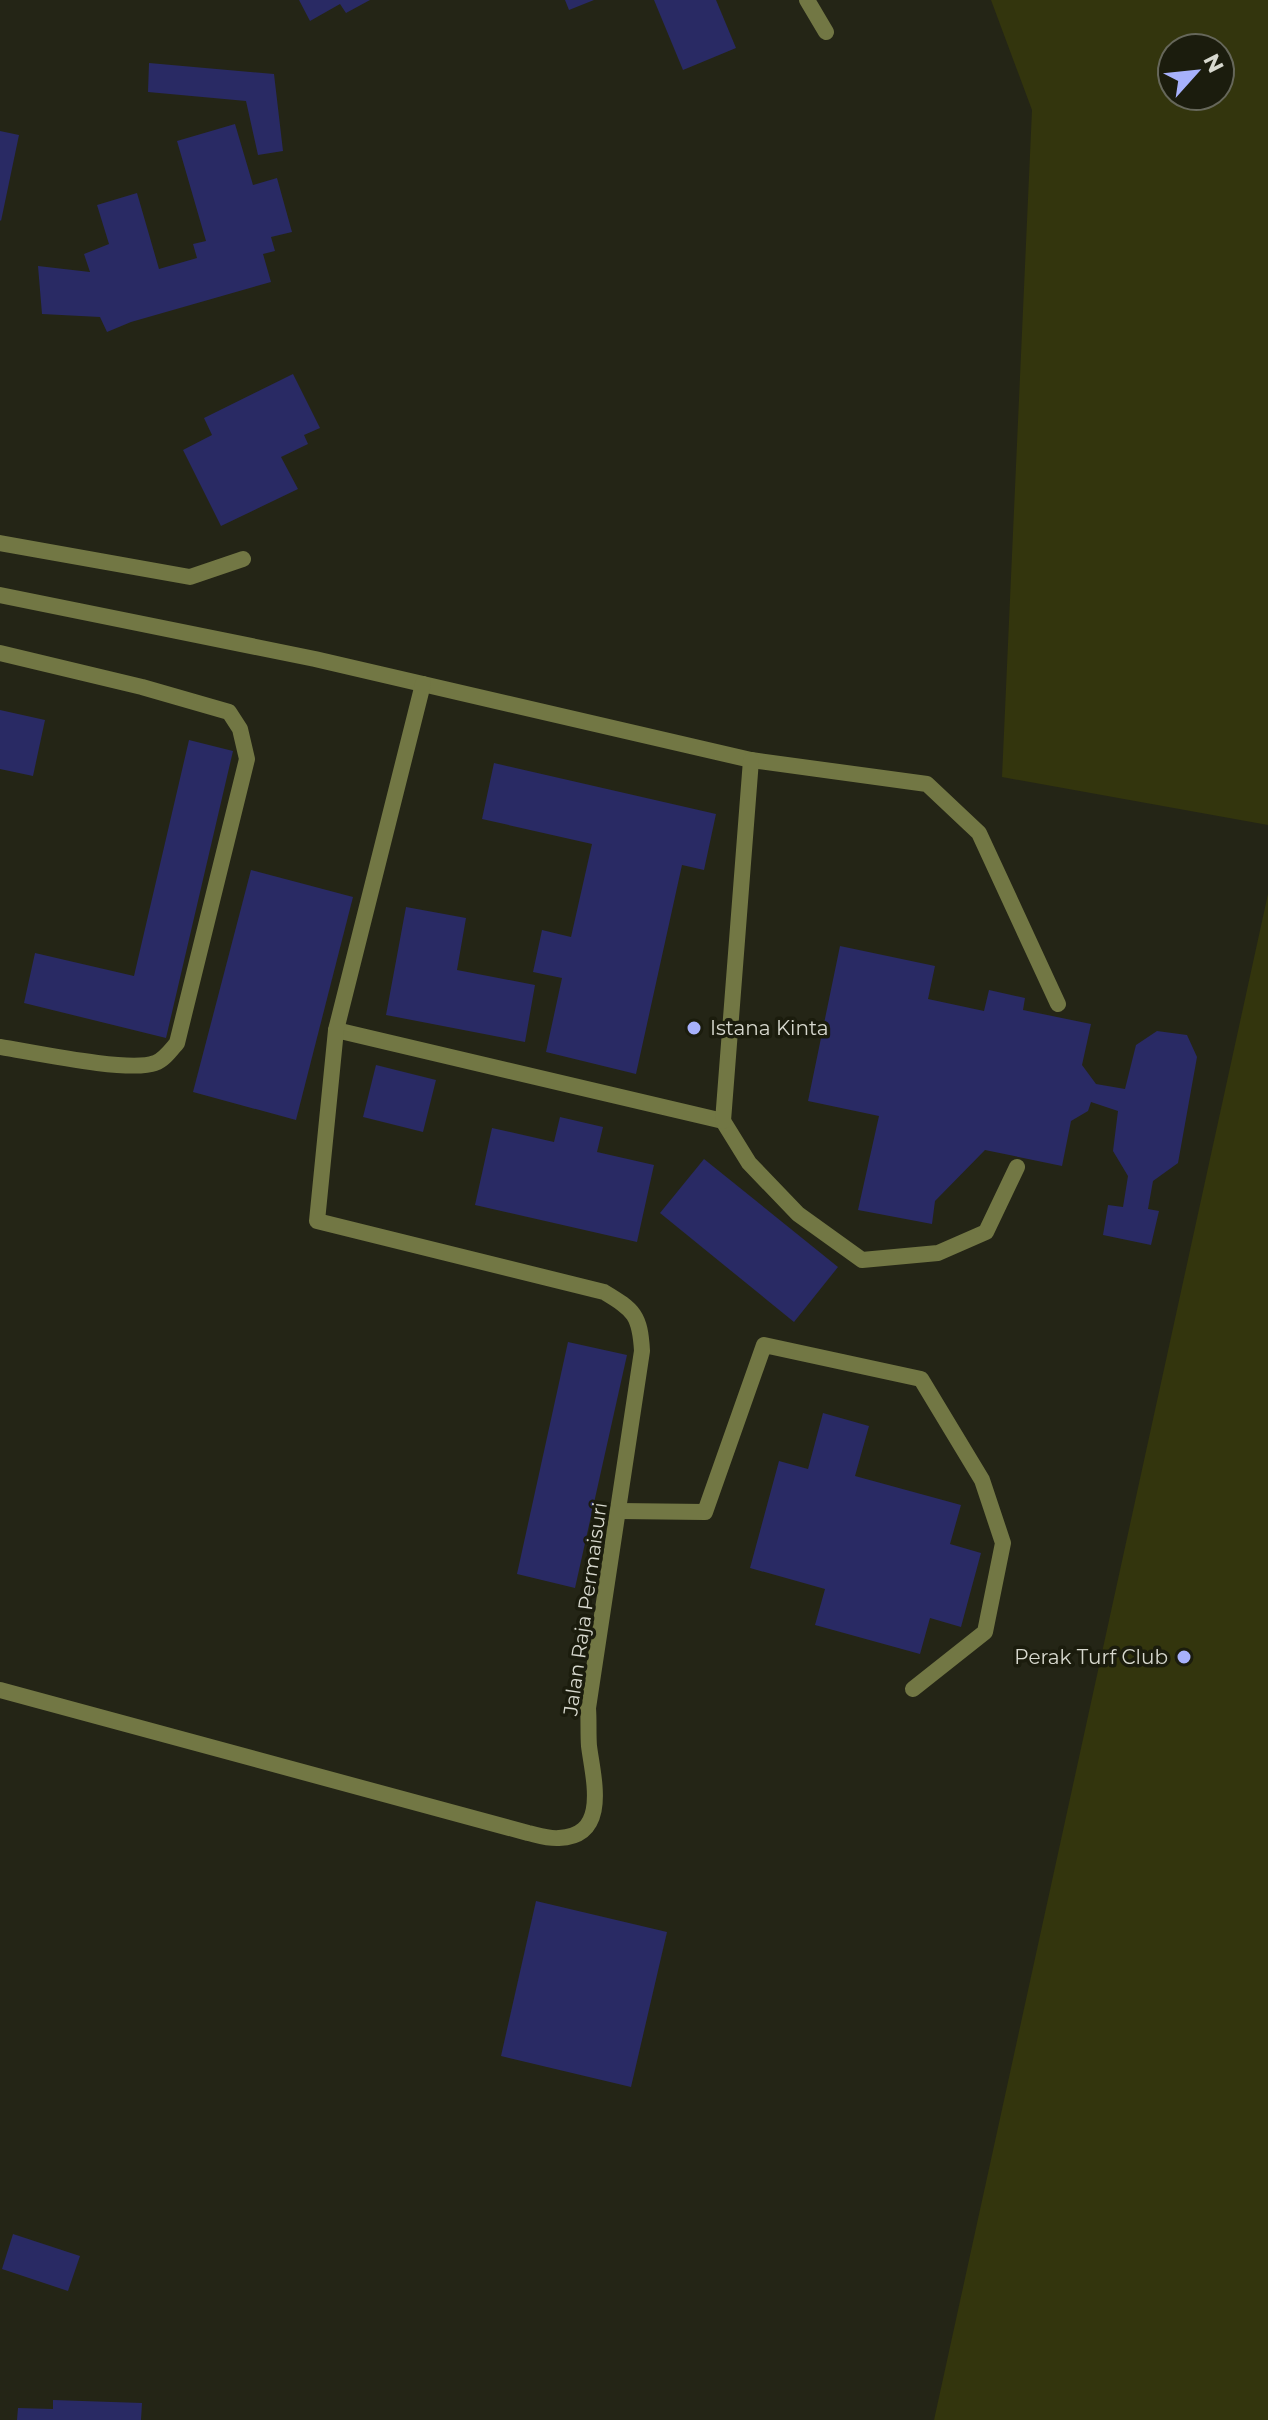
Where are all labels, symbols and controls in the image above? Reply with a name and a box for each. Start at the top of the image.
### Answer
north arrow [1156,32,1236,112]
text: N [1197,49,1229,77]
place label: Istana Kinta [710,1016,829,1040]
marker: Istana Kinta [685,1019,703,1037]
street label: Jalan Raja Permaisuri [558,1501,612,1718]
place label: Perak Turf Club [1014,1645,1168,1669]
marker: Perak Turf Club [1175,1648,1193,1666]

